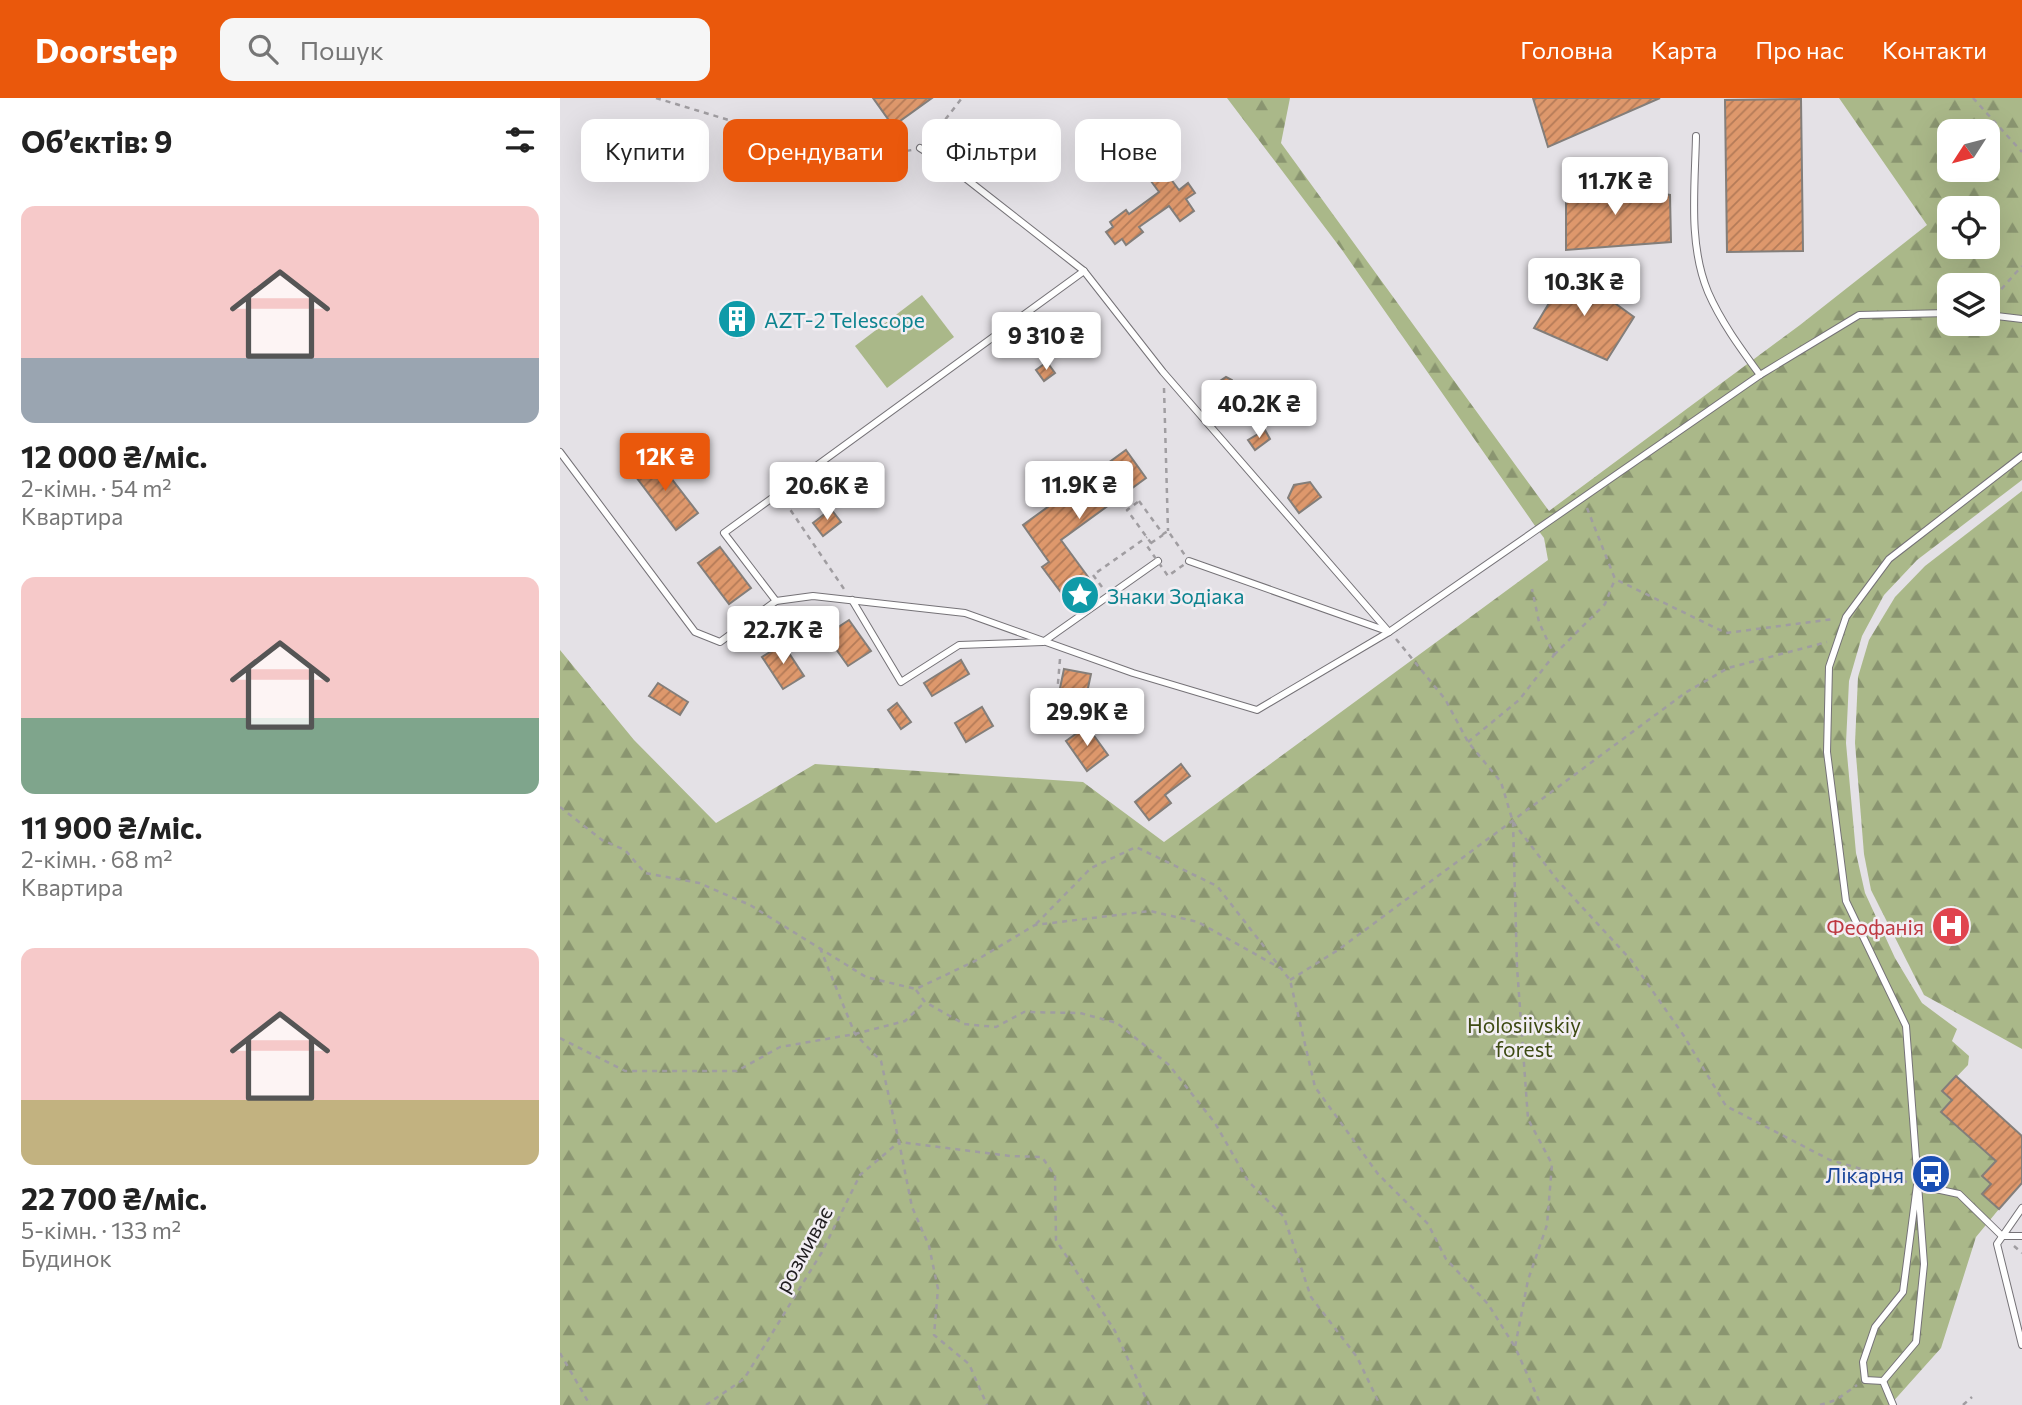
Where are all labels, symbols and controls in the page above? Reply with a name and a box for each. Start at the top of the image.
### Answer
search box [220,18,710,81]
text: Doorstep [35,29,178,70]
icon: search [244,30,282,68]
text: Пошук [300,34,384,65]
text: Головна [1520,35,1613,64]
text: Карта [1651,35,1717,64]
text: Про нас [1755,35,1844,64]
text: Контакти [1882,35,1987,64]
chip: Купити [581,119,709,182]
chip: Орендувати [723,119,908,182]
chip: Фільтри [922,119,1061,182]
chip: Нове [1075,119,1181,182]
north arrow [1937,119,2000,182]
map controls [1937,119,2000,336]
icon: filters [501,121,539,159]
text: Об’єктів: 9 [21,122,172,159]
pin: 11.7K ₴ [1550,158,1680,217]
text: 11.7K ₴ [1578,166,1652,194]
button: locate [1937,196,2000,259]
icon: home [217,251,343,377]
pin: 10.3K ₴ [1519,258,1649,318]
text: 10.3K ₴ [1544,267,1624,295]
button: layers [1937,273,2000,336]
building icon: AZT-2 Telescope [716,298,758,340]
place label: AZT-2 Telescope [764,307,925,332]
pin: 9 310 ₴ [981,313,1111,372]
text: 9 310 ₴ [1008,321,1084,349]
pin: 40.2K ₴ [1194,380,1324,440]
text: 40.2K ₴ [1217,389,1301,417]
pin: 12K ₴ [616,434,714,493]
text: 12 000 ₴/міс. [21,437,207,474]
text: 12K ₴ [636,442,694,470]
pin: 20.6K ₴ [762,462,892,522]
pin: 11.9K ₴ [1014,462,1144,521]
text: 11.9K ₴ [1041,470,1117,498]
text: 20.6K ₴ [786,471,868,499]
text: 2-кімн. · 54 m² [21,474,172,502]
text: Квартира [21,502,123,530]
place icon: Знаки Зодіака [1059,574,1101,616]
place label: Знаки Зодіака [1107,583,1244,608]
pin: 22.7K ₴ [718,606,848,666]
text: 22.7K ₴ [743,615,823,643]
icon: home [217,622,343,748]
pin: 29.9K ₴ [1022,688,1152,748]
text: 29.9K ₴ [1046,697,1128,725]
text: 11 900 ₴/міс. [21,808,202,845]
text: 2-кімн. · 68 m² [21,845,172,873]
text: Квартира [21,873,123,901]
hospital icon: Феофанія [1930,905,1972,947]
place label: Феофанія [1827,914,1924,939]
icon: home [217,993,343,1119]
park label: Holosiivskiy forest [1467,1012,1581,1061]
bus stop icon: Лікарня [1910,1153,1952,1195]
place label: Лікарня [1825,1162,1904,1187]
text: 22 700 ₴/міс. [21,1179,207,1216]
street label: розмиває [769,1202,837,1296]
text: 5-кімн. · 133 m² [21,1216,181,1244]
text: Будинок [21,1244,112,1272]

